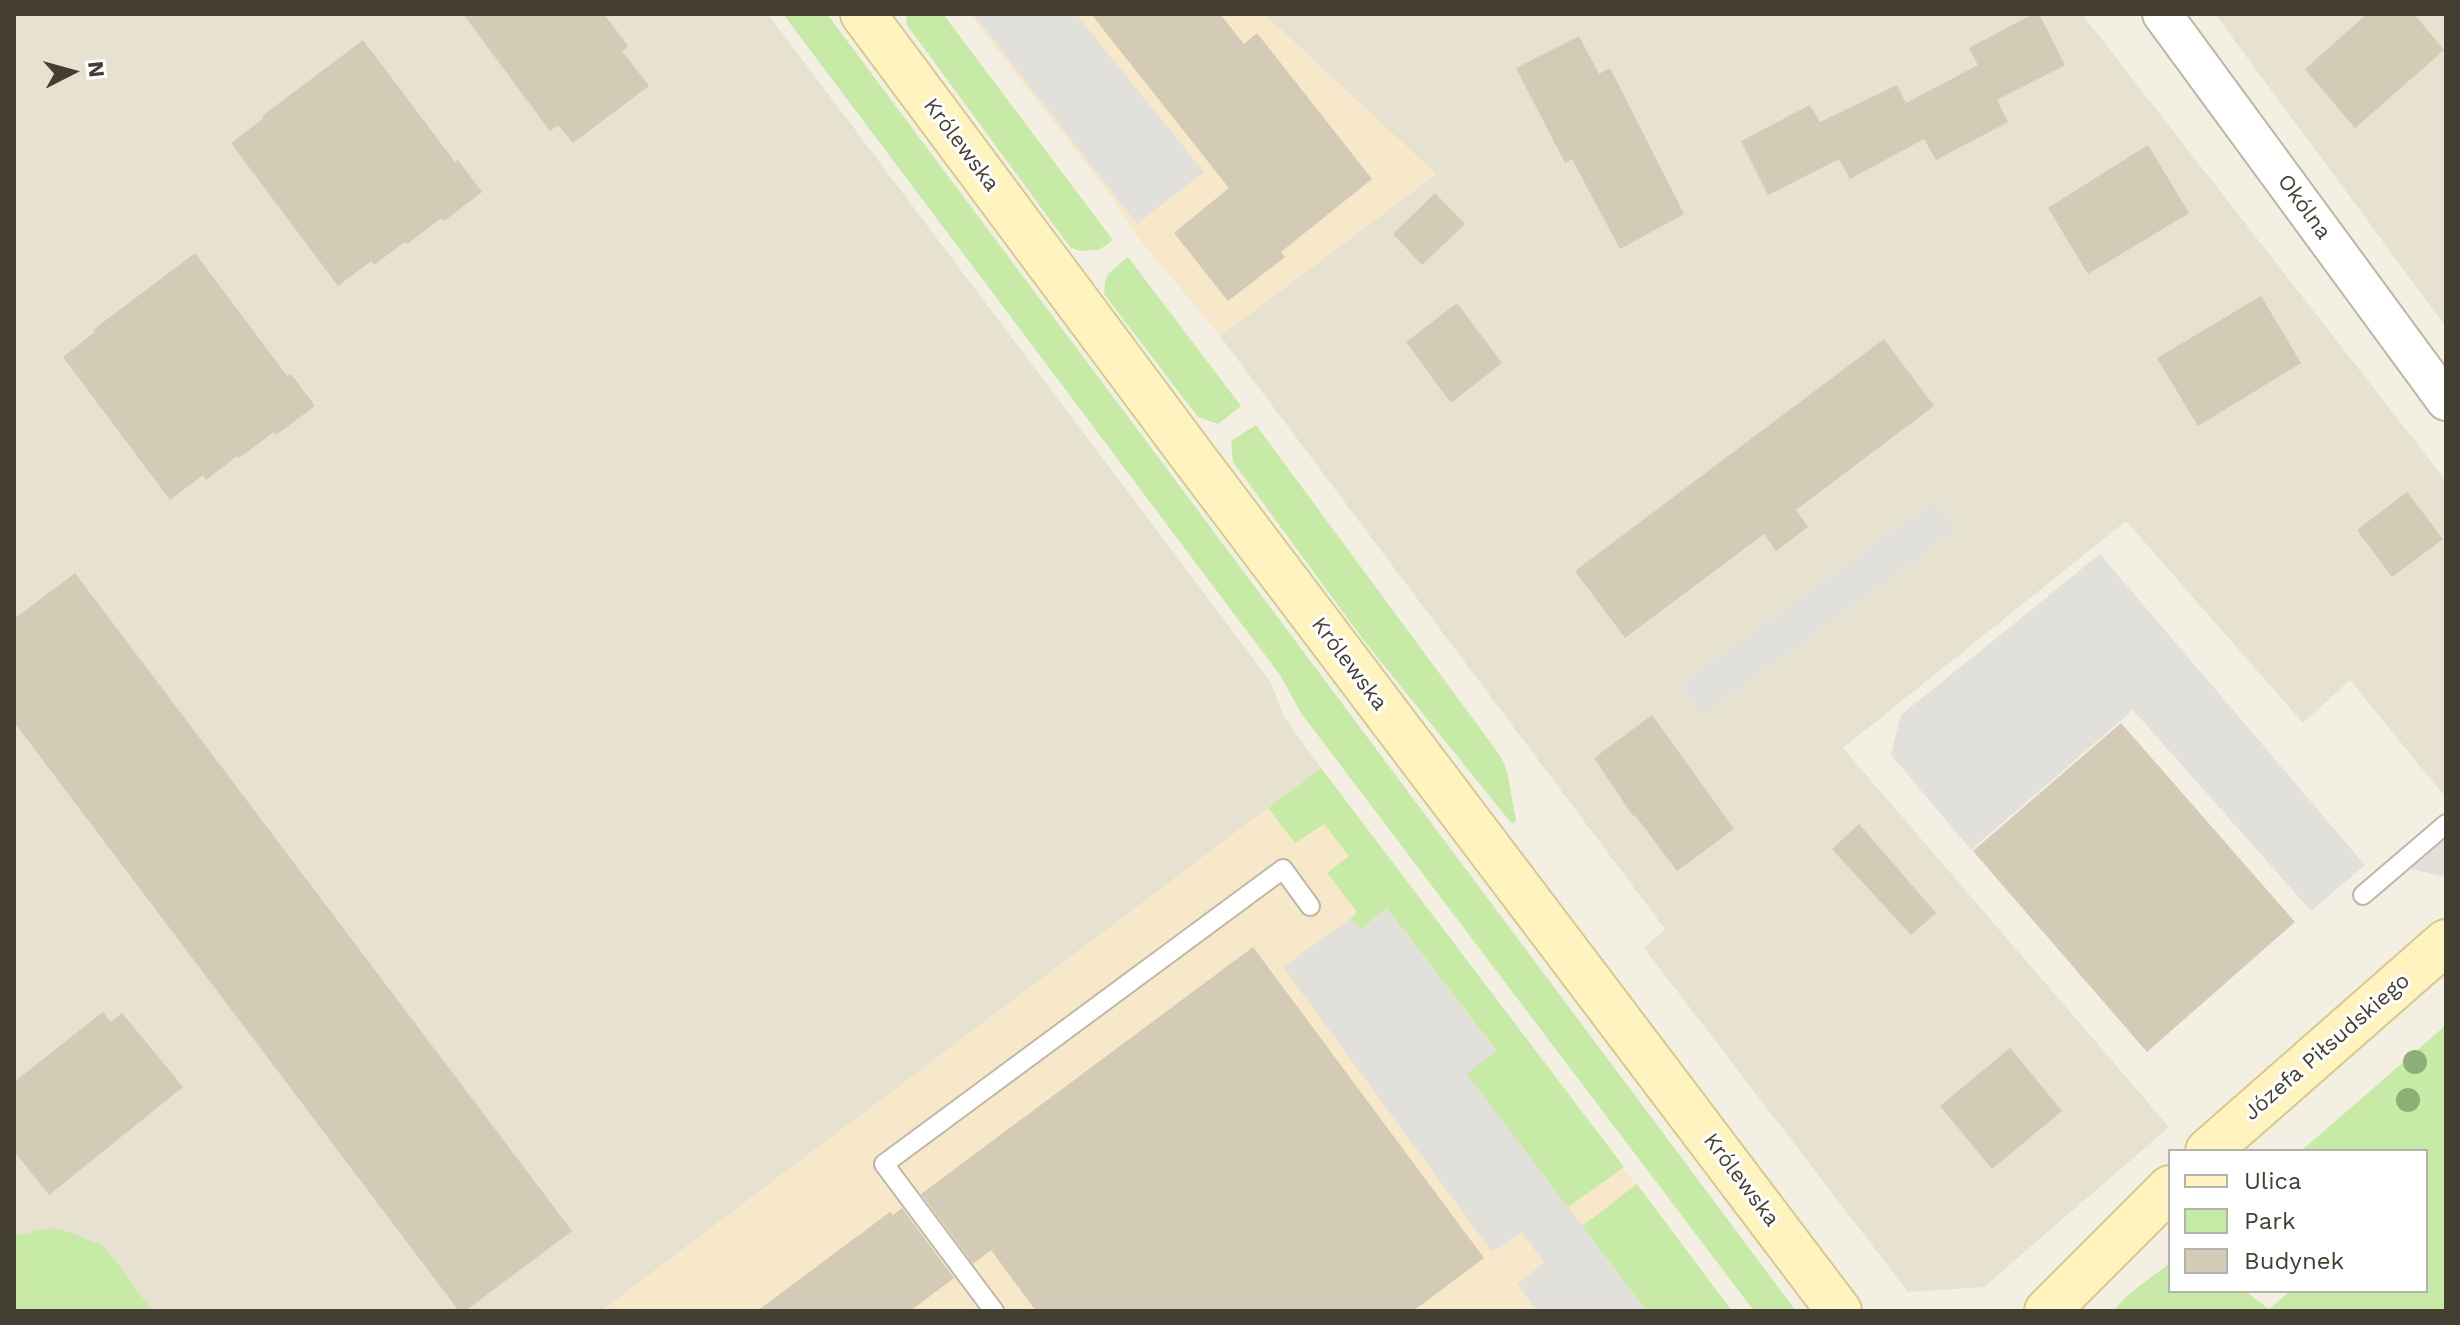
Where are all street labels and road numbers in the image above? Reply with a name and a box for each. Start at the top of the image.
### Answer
street label: Królewska [917,93,1005,197]
street label: Okólna [2271,169,2337,245]
street label: Królewska [1305,612,1393,716]
street label: Józefa Piłsudskiego [2239,968,2415,1126]
street label: Królewska [1697,1128,1785,1232]

